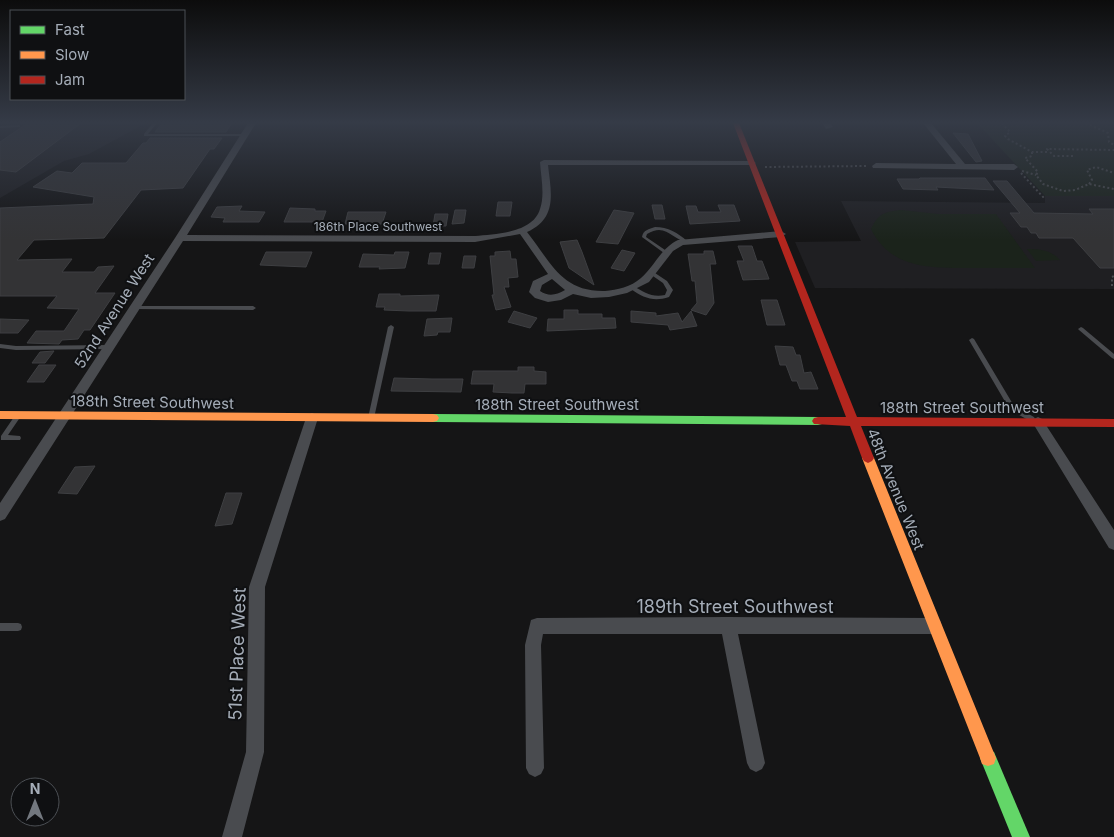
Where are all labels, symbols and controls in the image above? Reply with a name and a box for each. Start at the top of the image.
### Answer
legend [10,10,185,100]
text: Fast [55,20,85,39]
text: Slow [55,45,89,64]
text: Jam [55,70,85,89]
street label: 186th Place Southwest [314,219,442,234]
street label: 52nd Avenue West [70,250,158,372]
street label: 188th Street Southwest [70,391,234,413]
street label: 188th Street Southwest [475,395,639,414]
street label: 188th Street Southwest [880,398,1044,417]
street label: 48th Avenue West [863,425,929,553]
street label: 51st Place West [224,587,250,721]
street label: 189th Street Southwest [636,596,834,617]
north arrow [10,777,60,827]
text: N [30,780,40,797]

